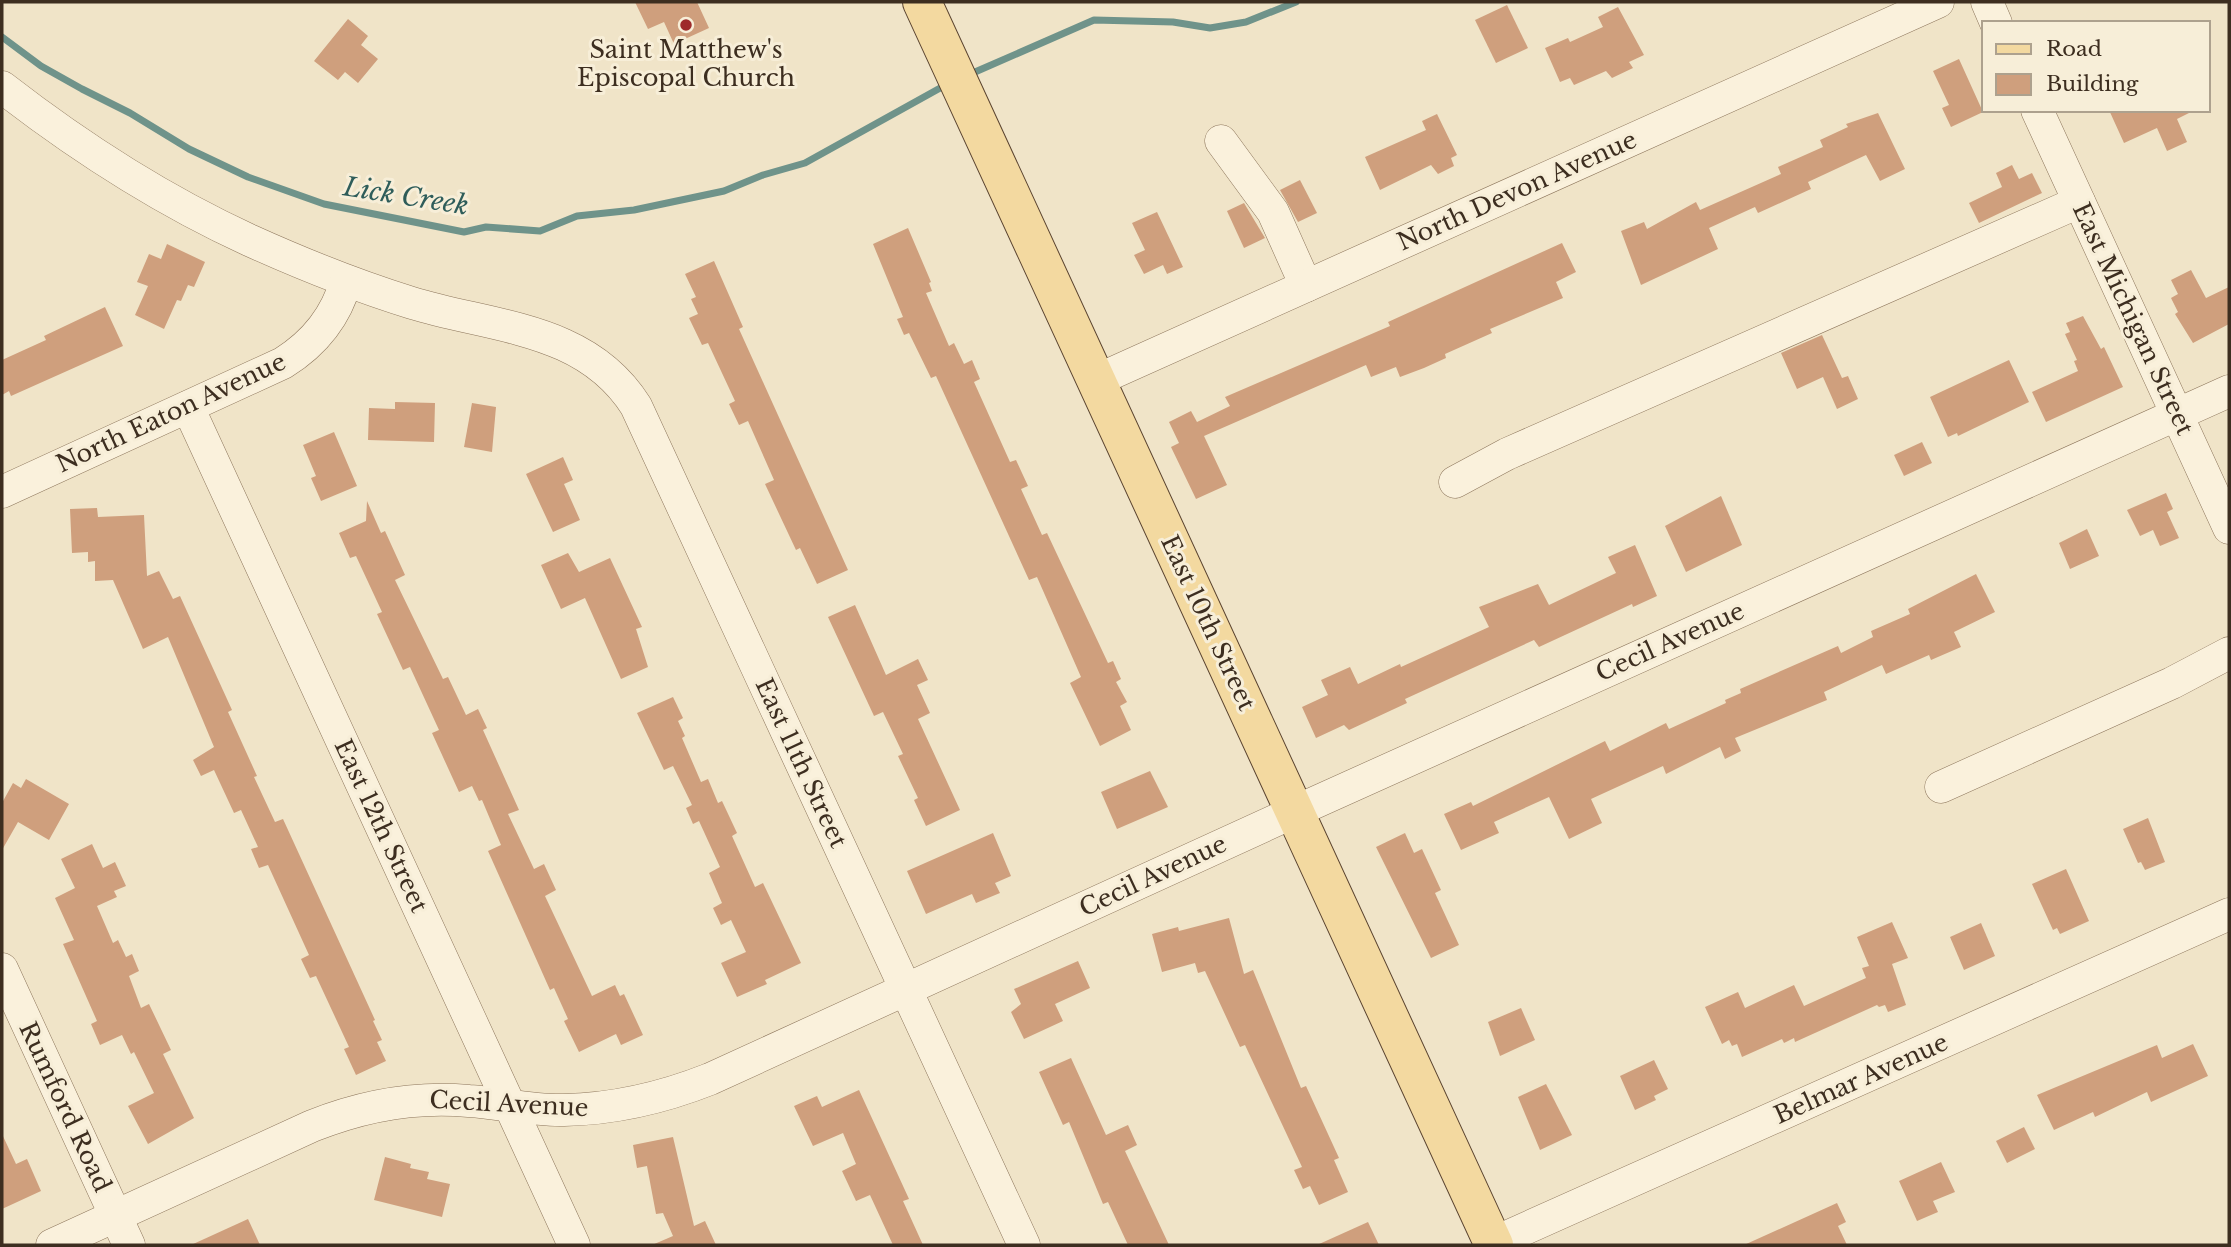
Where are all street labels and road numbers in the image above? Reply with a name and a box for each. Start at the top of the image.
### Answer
street label: North Devon Avenue [1393,125,1641,256]
street label: East Michigan Street [2067,198,2200,439]
street label: North Eaton Avenue [51,347,290,478]
street label: East 10th Street [1155,531,1262,715]
street label: Cecil Avenue [1591,596,1748,687]
street label: East 11th Street [750,673,853,852]
street label: East 12th Street [329,735,434,917]
street label: Cecil Avenue [1075,829,1231,922]
street label: Rumford Road [13,1017,118,1196]
street label: Belmar Avenue [1769,1027,1952,1130]
street label: Cecil Avenue [429,1085,589,1122]

